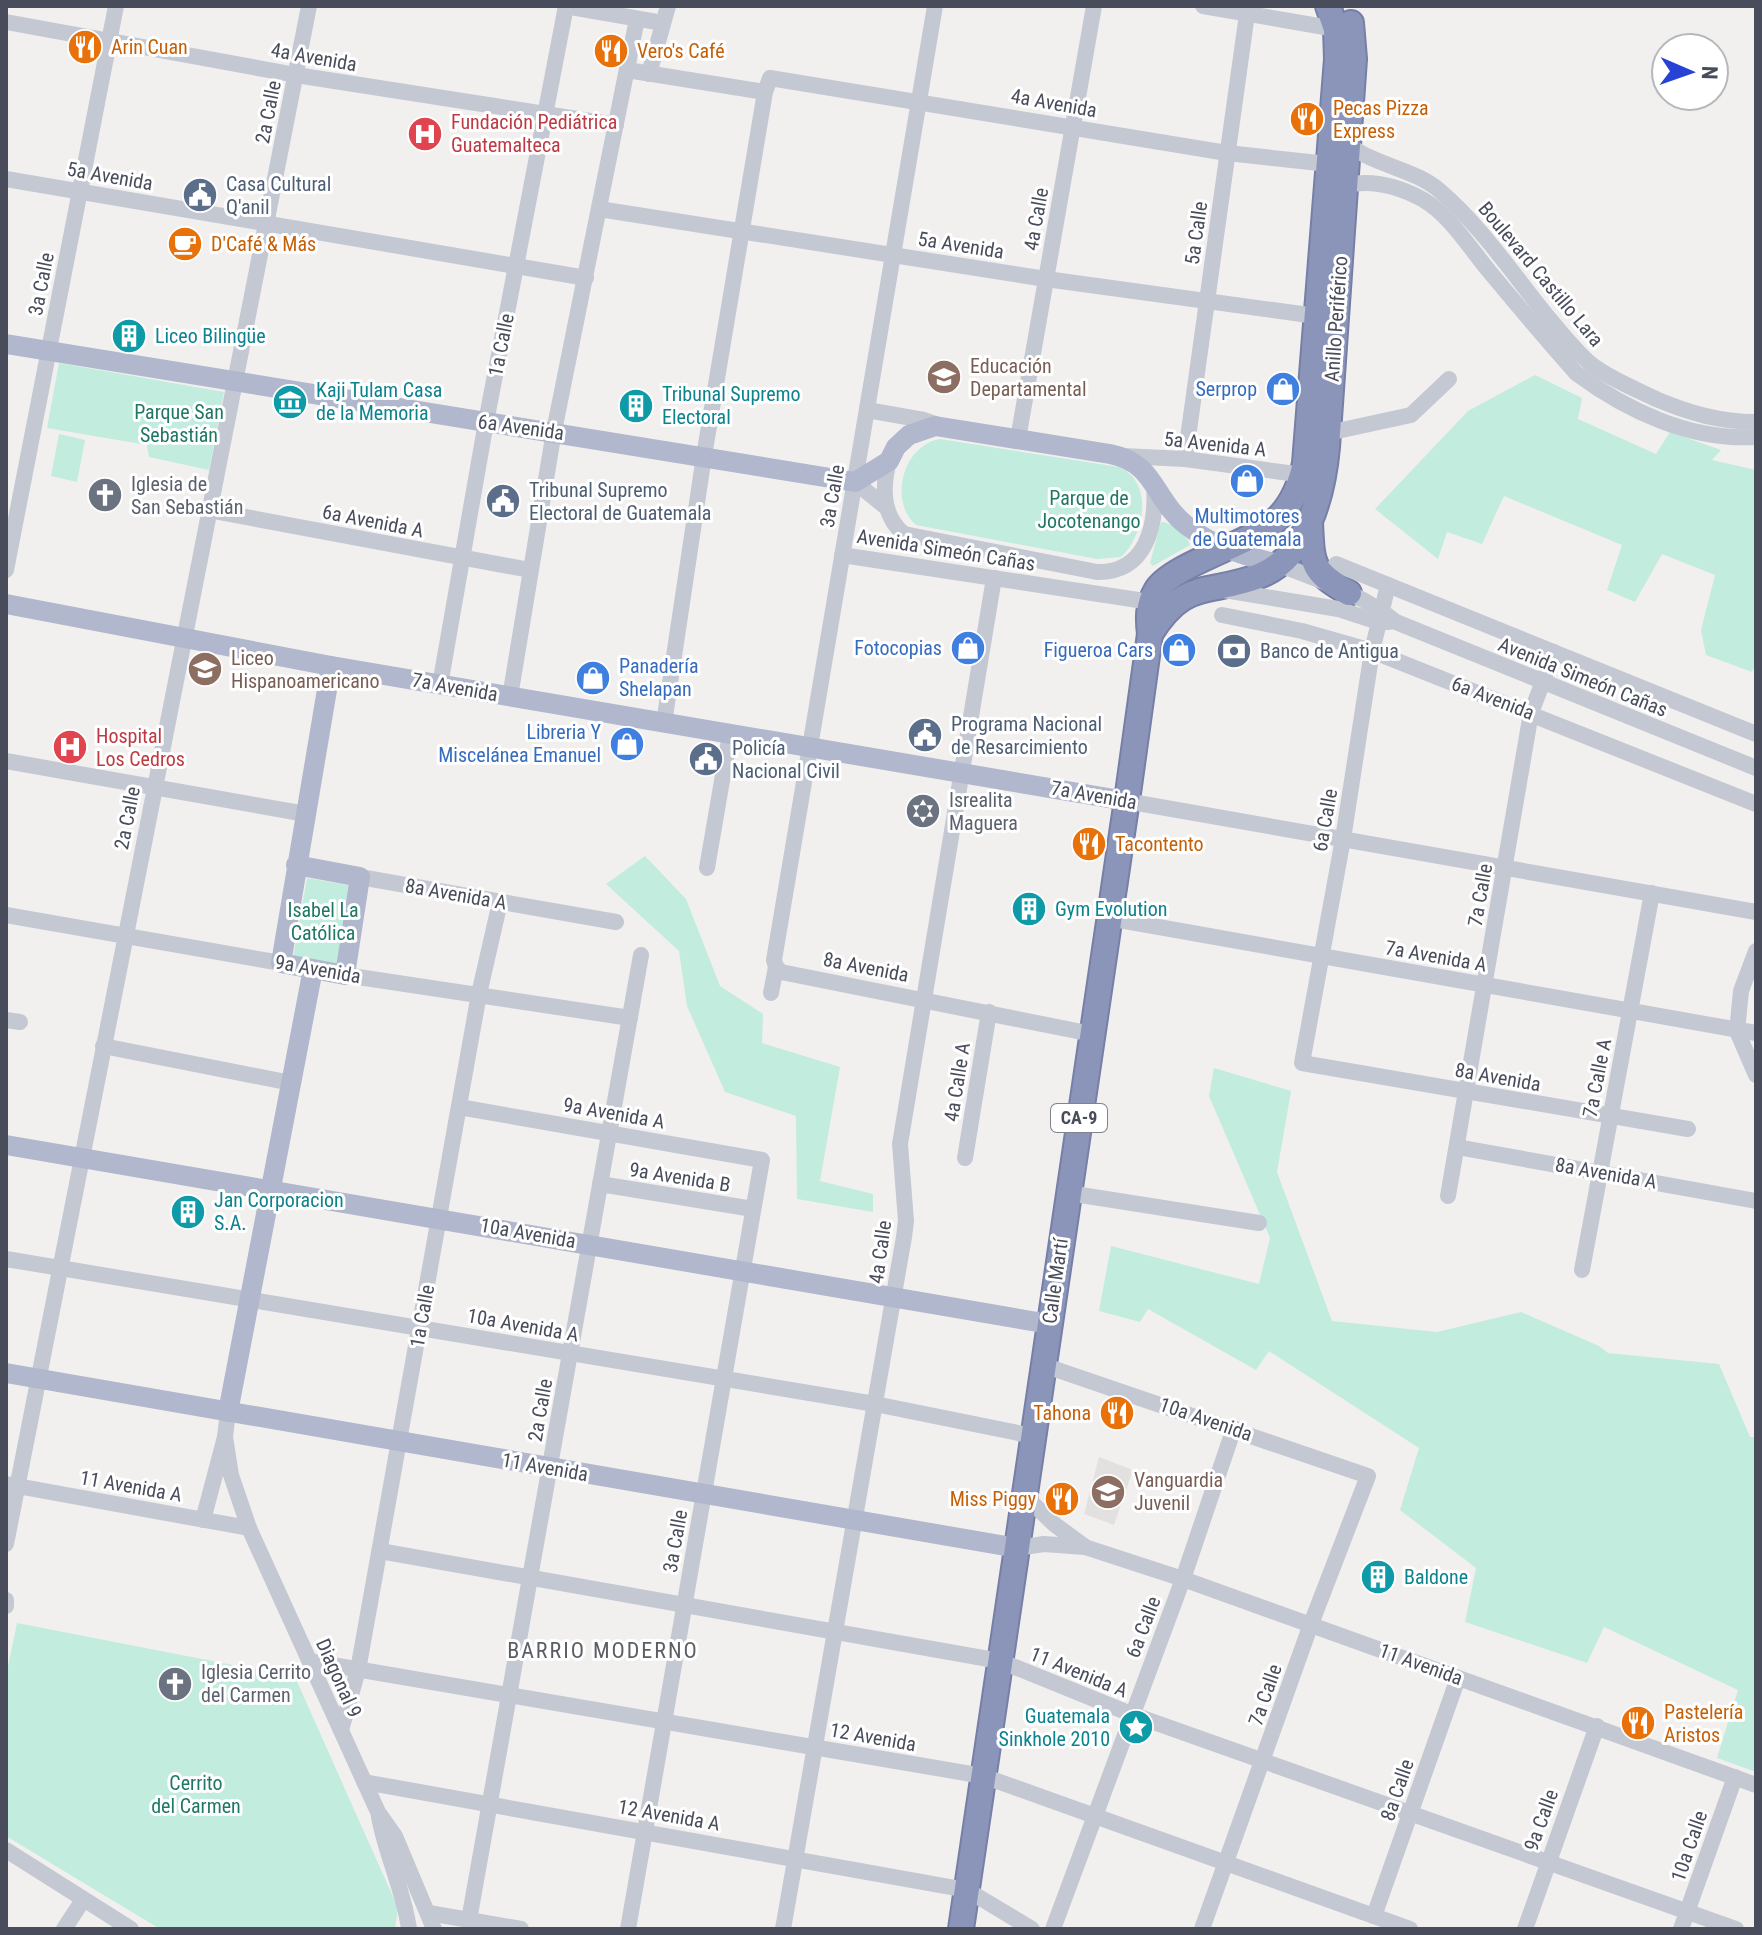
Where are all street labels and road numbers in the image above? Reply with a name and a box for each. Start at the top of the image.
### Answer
street label: 4a Avenida [269,38,359,76]
street label: 2a Calle [250,79,286,145]
street label: 4a Avenida [1009,84,1099,122]
street label: 5a Avenida [65,157,155,195]
street label: 4a Calle [1019,186,1053,252]
street label: Boulevard Castillo Lara [1473,197,1609,351]
street label: 5a Calle [1180,200,1212,266]
street label: 5a Avenida [916,226,1006,264]
street label: 3a Calle [23,251,59,317]
street label: Anillo Periférico [1320,255,1352,383]
street label: 1a Calle [483,312,519,378]
street label: 6a Avenida [476,409,566,445]
street label: 5a Avenida A [1163,427,1268,461]
street label: 3a Calle [815,463,849,529]
street label: 6a Avenida A [320,499,426,543]
street label: Avenida Simeón Cañas [855,524,1037,576]
street label: Avenida Simeón Cañas [1495,632,1671,722]
street label: 7a Avenida [410,668,500,706]
street label: 6a Avenida [1448,671,1538,725]
street label: 7a Avenida [1049,776,1139,814]
street label: 2a Calle [109,785,145,851]
street label: 6a Calle [1308,787,1342,853]
street label: 7a Calle [1463,862,1497,928]
street label: 8a Avenida A [403,873,509,915]
street label: 7a Avenida A [1383,935,1489,977]
street label: 8a Avenida [821,947,911,987]
street label: 9a Avenida [273,950,363,988]
street label: 7a Calle A [1578,1036,1616,1119]
street label: 4a Calle A [939,1040,975,1123]
street label: 8a Avenida [1453,1058,1543,1096]
street label: 9a Avenida A [561,1092,667,1134]
road number: CA-9 [1051,1104,1107,1132]
street label: 8a Avenida A [1553,1152,1659,1194]
street label: 9a Avenida B [628,1157,732,1197]
street label: 10a Avenida [478,1213,578,1253]
street label: 4a Calle [864,1219,896,1285]
street label: Calle Martí [1037,1235,1073,1325]
street label: 1a Calle [405,1283,439,1349]
street label: 10a Avenida A [465,1303,581,1347]
street label: 2a Calle [523,1377,557,1443]
street label: 10a Avenida [1156,1392,1256,1446]
street label: 11 Avenida [500,1448,590,1486]
street label: 11 Avenida A [78,1465,184,1507]
street label: 3a Calle [658,1508,692,1574]
street label: 6a Calle [1120,1593,1166,1661]
street label: Diagonal 9 [311,1635,367,1721]
street label: 11 Avenida [1376,1638,1466,1690]
street label: 11 Avenida A [1027,1642,1132,1703]
street label: 7a Calle [1243,1661,1287,1729]
street label: 12 Avenida [828,1718,918,1756]
street label: 8a Calle [1375,1756,1419,1824]
street label: 9a Calle [1519,1786,1563,1854]
street label: 12 Avenida A [616,1794,722,1836]
street label: 10a Calle [1666,1807,1712,1885]

